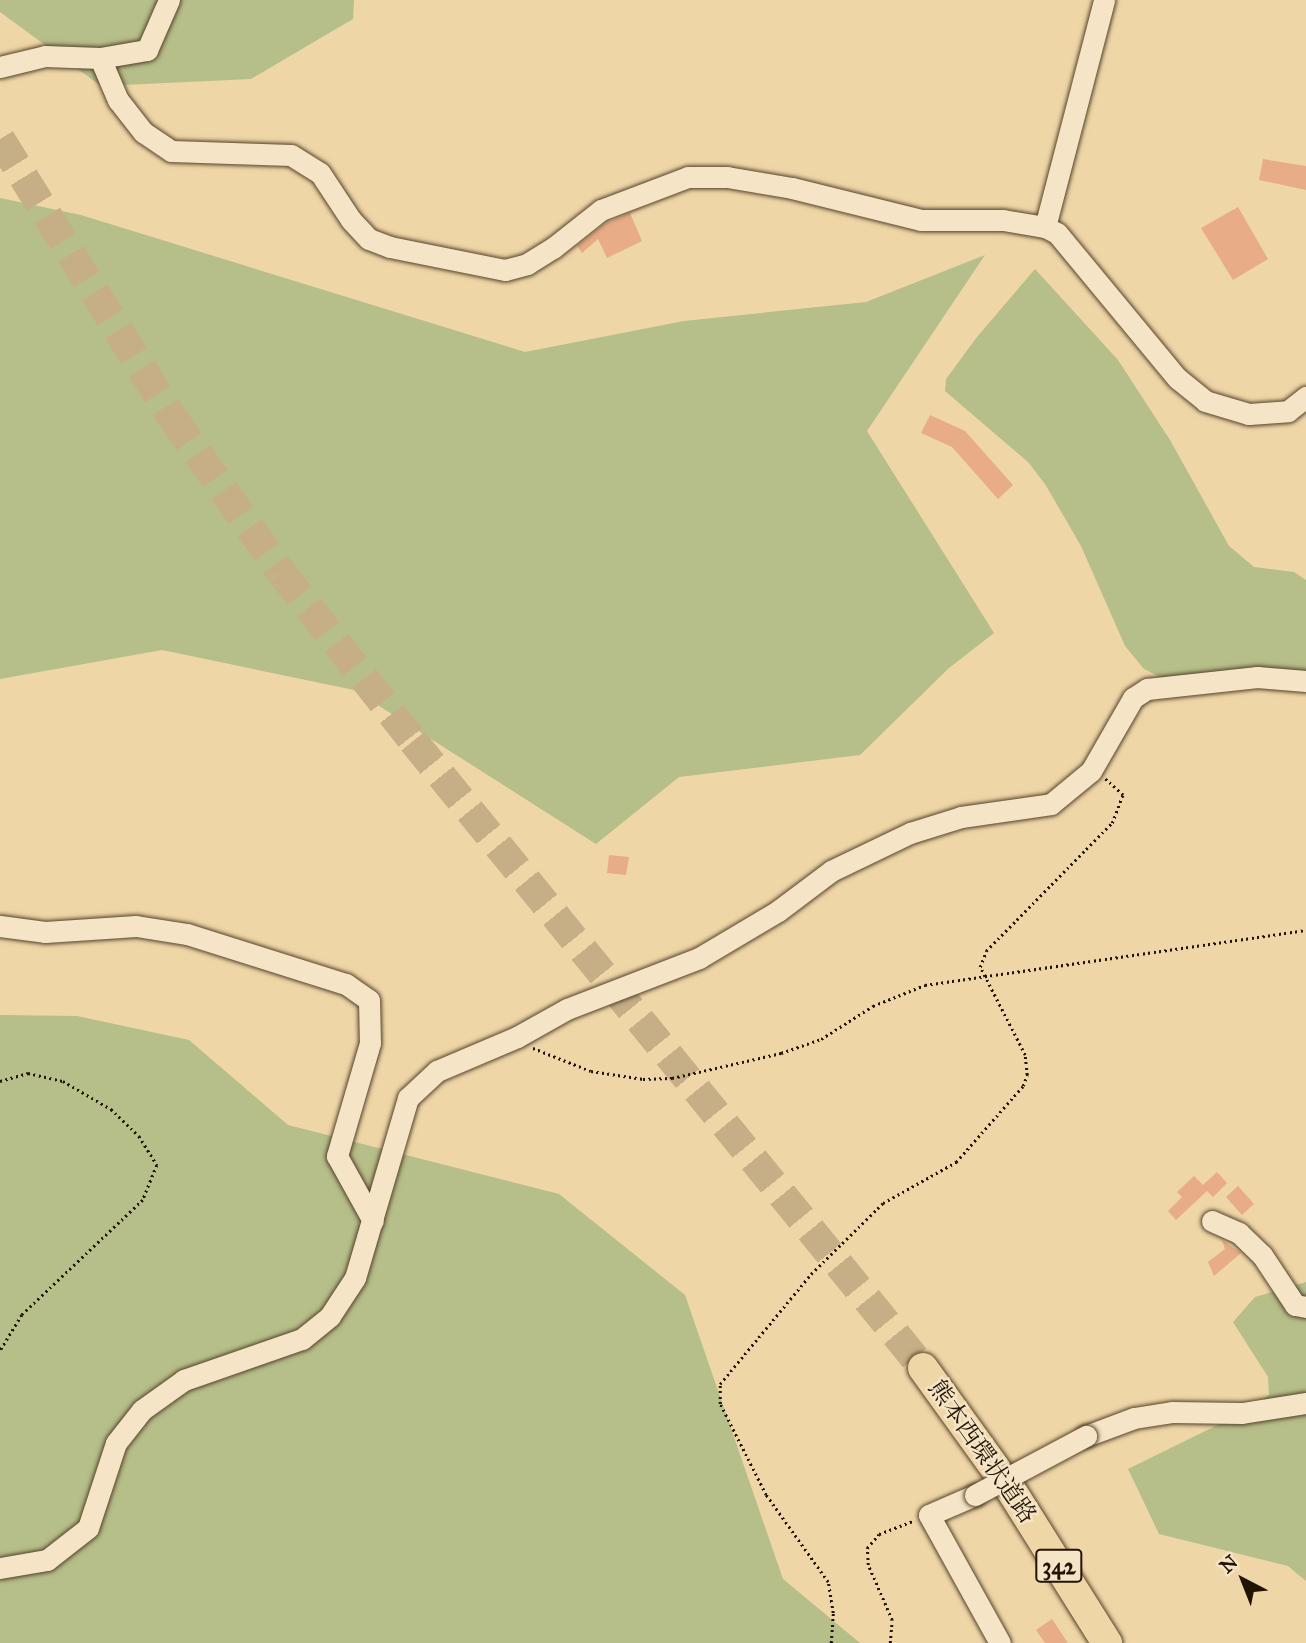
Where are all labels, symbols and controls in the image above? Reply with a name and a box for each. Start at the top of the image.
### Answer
street label: 熊本西環状道路 [922,1375,1042,1529]
north arrow [1208,1545,1278,1615]
road number: 342 [1034,1546,1084,1586]
text: N [1215,1550,1242,1578]

